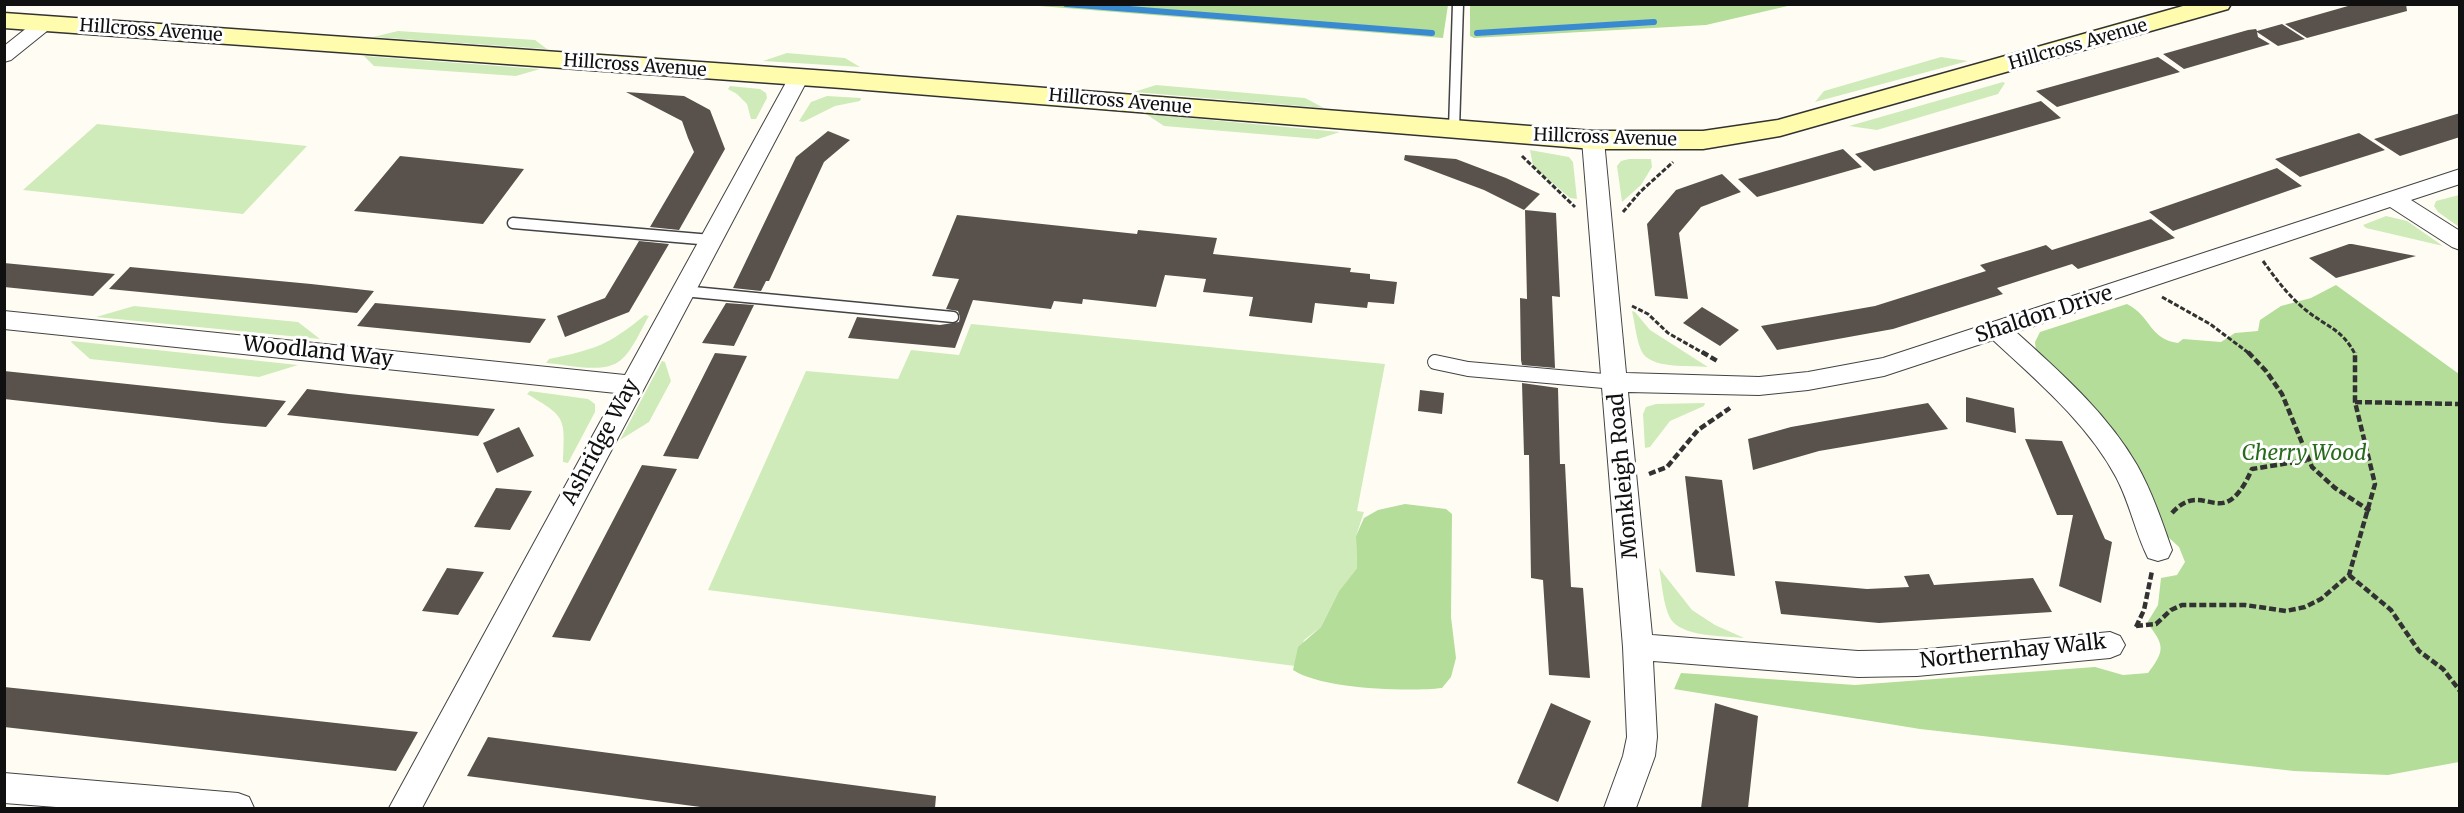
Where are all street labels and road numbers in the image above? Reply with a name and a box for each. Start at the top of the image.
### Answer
street label: Hillcross Avenue [79,15,223,47]
street label: Hillcross Avenue [2006,15,2150,75]
street label: Hillcross Avenue [563,50,707,82]
street label: Hillcross Avenue [1048,85,1192,119]
street label: Hillcross Avenue [1533,125,1677,151]
street label: Shaldon Drive [1972,281,2116,349]
street label: Woodland Way [242,332,394,372]
street label: Ashridge Way [557,375,645,509]
street label: Monkleigh Road [1604,392,1644,560]
street label: Northernhay Walk [1919,630,2107,674]

